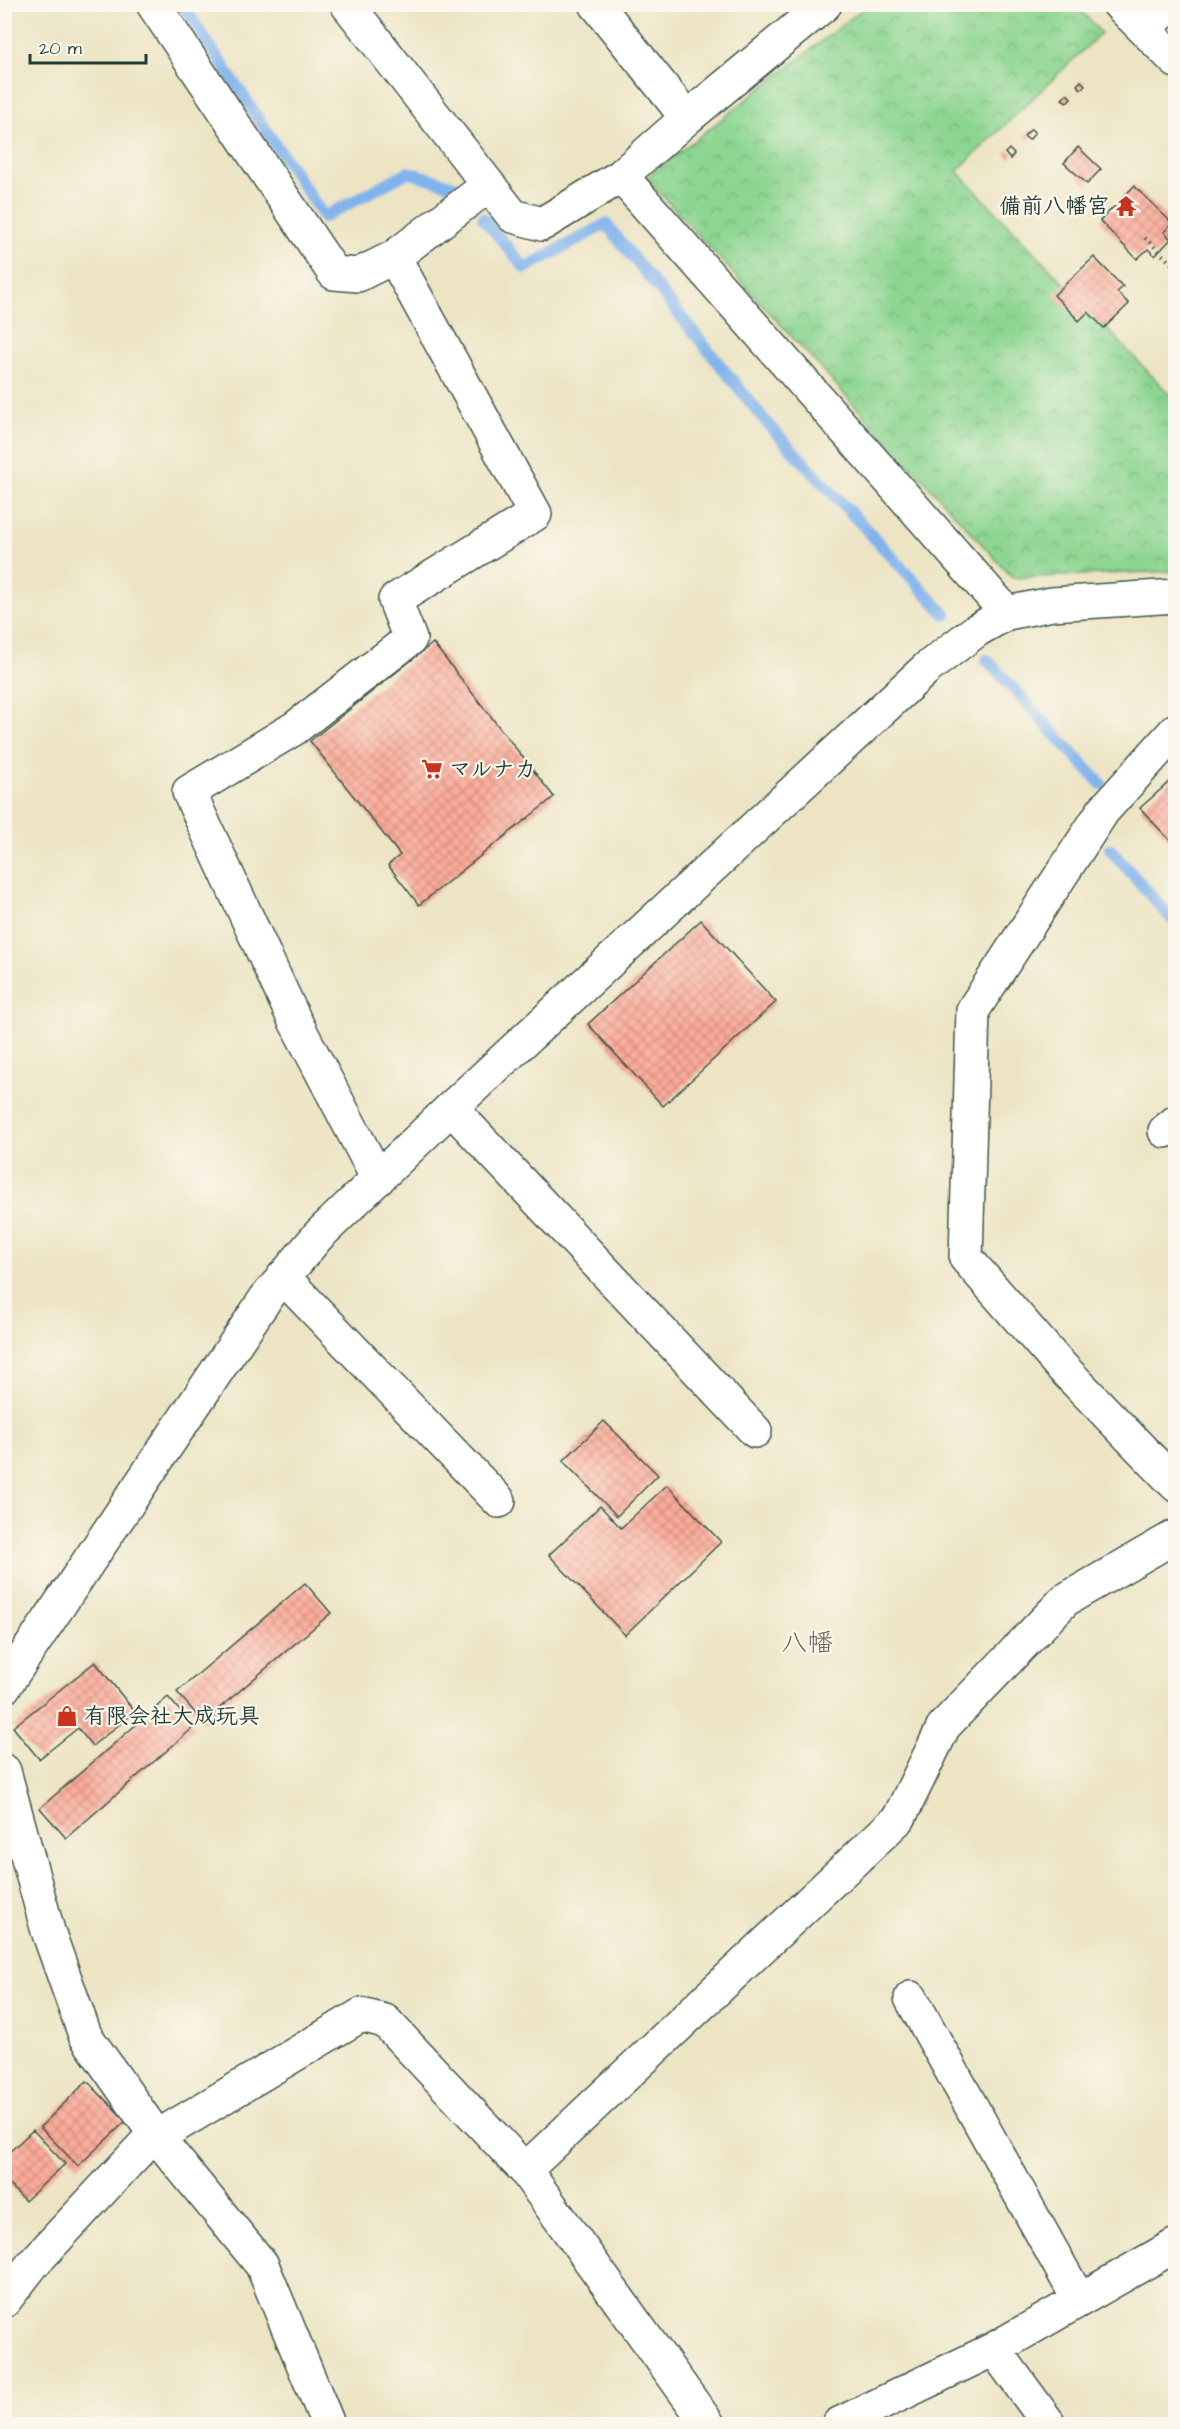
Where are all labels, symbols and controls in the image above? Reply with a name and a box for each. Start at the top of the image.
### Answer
scale bar [30,27,146,65]
text: 20 m [39,36,82,61]
place label: 備前八幡宮 [999,191,1109,222]
temple icon: 備前八幡宮 [1114,194,1138,218]
place label: マルナカ [449,754,537,785]
supermarket icon: マルナカ [420,757,444,781]
district label: 八幡 [781,1625,833,1661]
place label: 有限会社大成玩具 [84,1701,260,1732]
shop icon: 有限会社大成玩具 [55,1704,79,1728]

